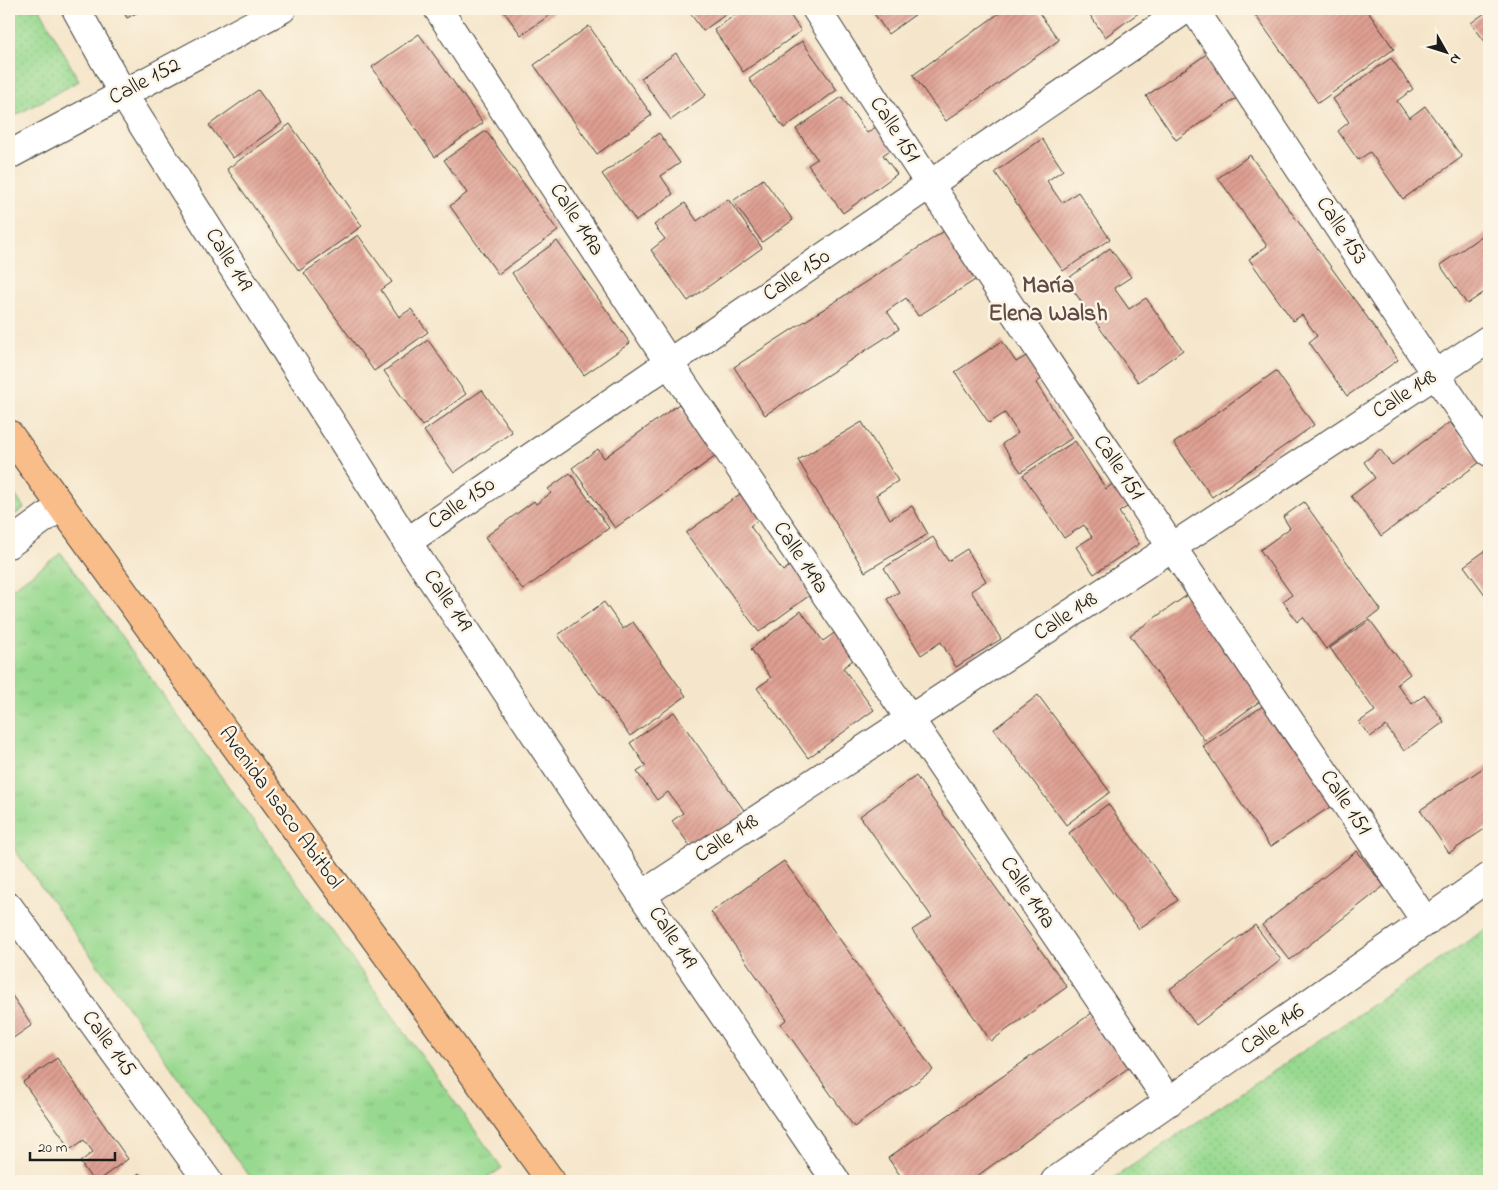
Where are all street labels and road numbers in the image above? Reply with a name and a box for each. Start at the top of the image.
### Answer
street label: Calle 152 [103,50,187,114]
street label: Calle 151 [861,91,927,169]
street label: Calle 149a [540,177,612,263]
street label: Calle 153 [1307,191,1375,271]
street label: Calle 149 [196,222,260,298]
street label: Calle 150 [757,242,837,310]
street label: Calle 148 [1366,362,1444,428]
street label: Calle 151 [1084,429,1152,507]
street label: Calle 150 [422,470,502,538]
street label: Calle 149a [764,515,836,601]
street label: Calle 149 [414,563,480,639]
street label: Calle 148 [1027,584,1105,650]
street label: Avenida Isaco Abitbol [210,720,350,896]
street label: Calle 151 [1311,764,1379,842]
street label: Calle 148 [688,806,766,872]
street label: Calle 149a [991,850,1063,936]
street label: Calle 149 [639,900,705,976]
street label: Calle 146 [1234,996,1312,1064]
street label: Calle 145 [73,1004,143,1084]

